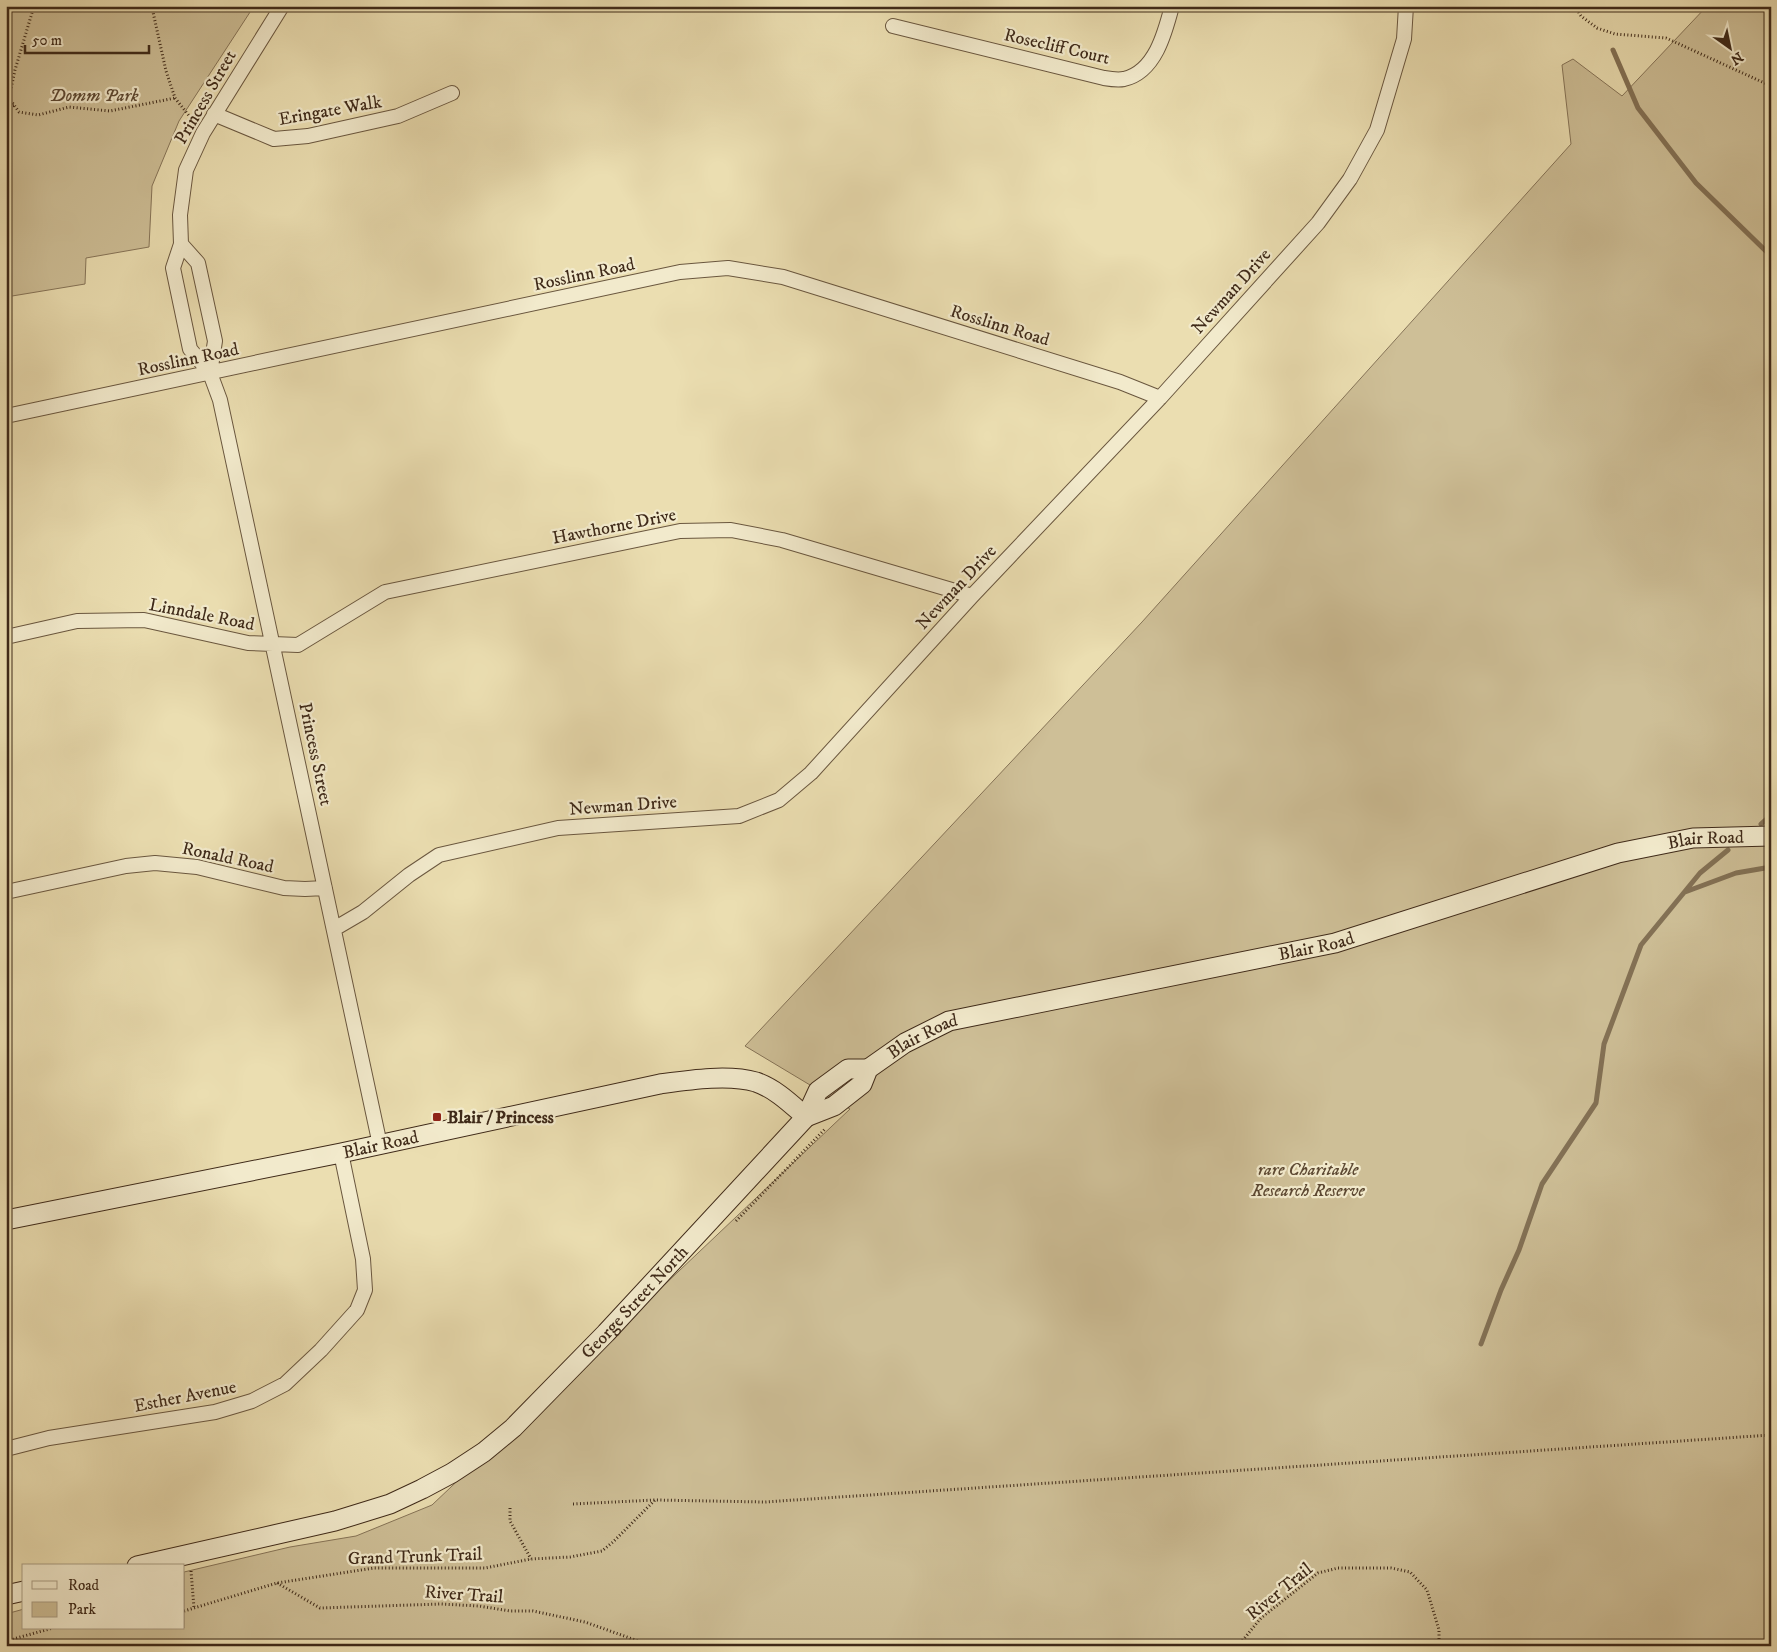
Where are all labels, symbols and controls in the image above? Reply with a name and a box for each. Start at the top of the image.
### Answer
scale bar [25,22,149,54]
north arrow [1704,22,1754,72]
street label: Rosecliff Court [1002,24,1112,70]
text: 50 m [32,31,62,50]
street label: Princess Street [170,46,242,148]
text: N [1726,47,1746,69]
park label: Domm Park [50,85,139,107]
street label: Eringate Walk [277,91,384,131]
street label: Newman Drive [1187,244,1276,339]
street label: Rosslinn Road [532,254,637,296]
street label: Rosslinn Road [947,300,1052,351]
street label: Rosslinn Road [136,339,241,381]
street label: Hawthorne Drive [551,504,678,550]
street label: Newman Drive [912,541,1002,635]
street label: Linndale Road [147,594,256,636]
street label: Princess Street [293,701,337,808]
street label: Newman Drive [568,791,678,821]
street label: Blair Road [1666,827,1744,855]
street label: Ronald Road [180,838,276,878]
street label: Blair Road [1277,928,1357,966]
street label: Blair Road [883,1010,959,1064]
place label: Blair / Princess [447,1107,554,1129]
marker: Blair / Princess [431,1111,443,1123]
street label: Blair Road [341,1127,421,1164]
park label: rare Charitable Research Reserve [1251,1159,1365,1202]
street label: George Street North [577,1241,694,1364]
street label: Esther Avenue [132,1376,238,1418]
street label: Grand Trunk Trail [347,1544,483,1570]
street label: River Trail [1242,1558,1318,1625]
legend [22,1564,185,1630]
text: Road [68,1576,100,1595]
street label: River Trail [424,1581,505,1609]
text: Park [68,1600,97,1619]

